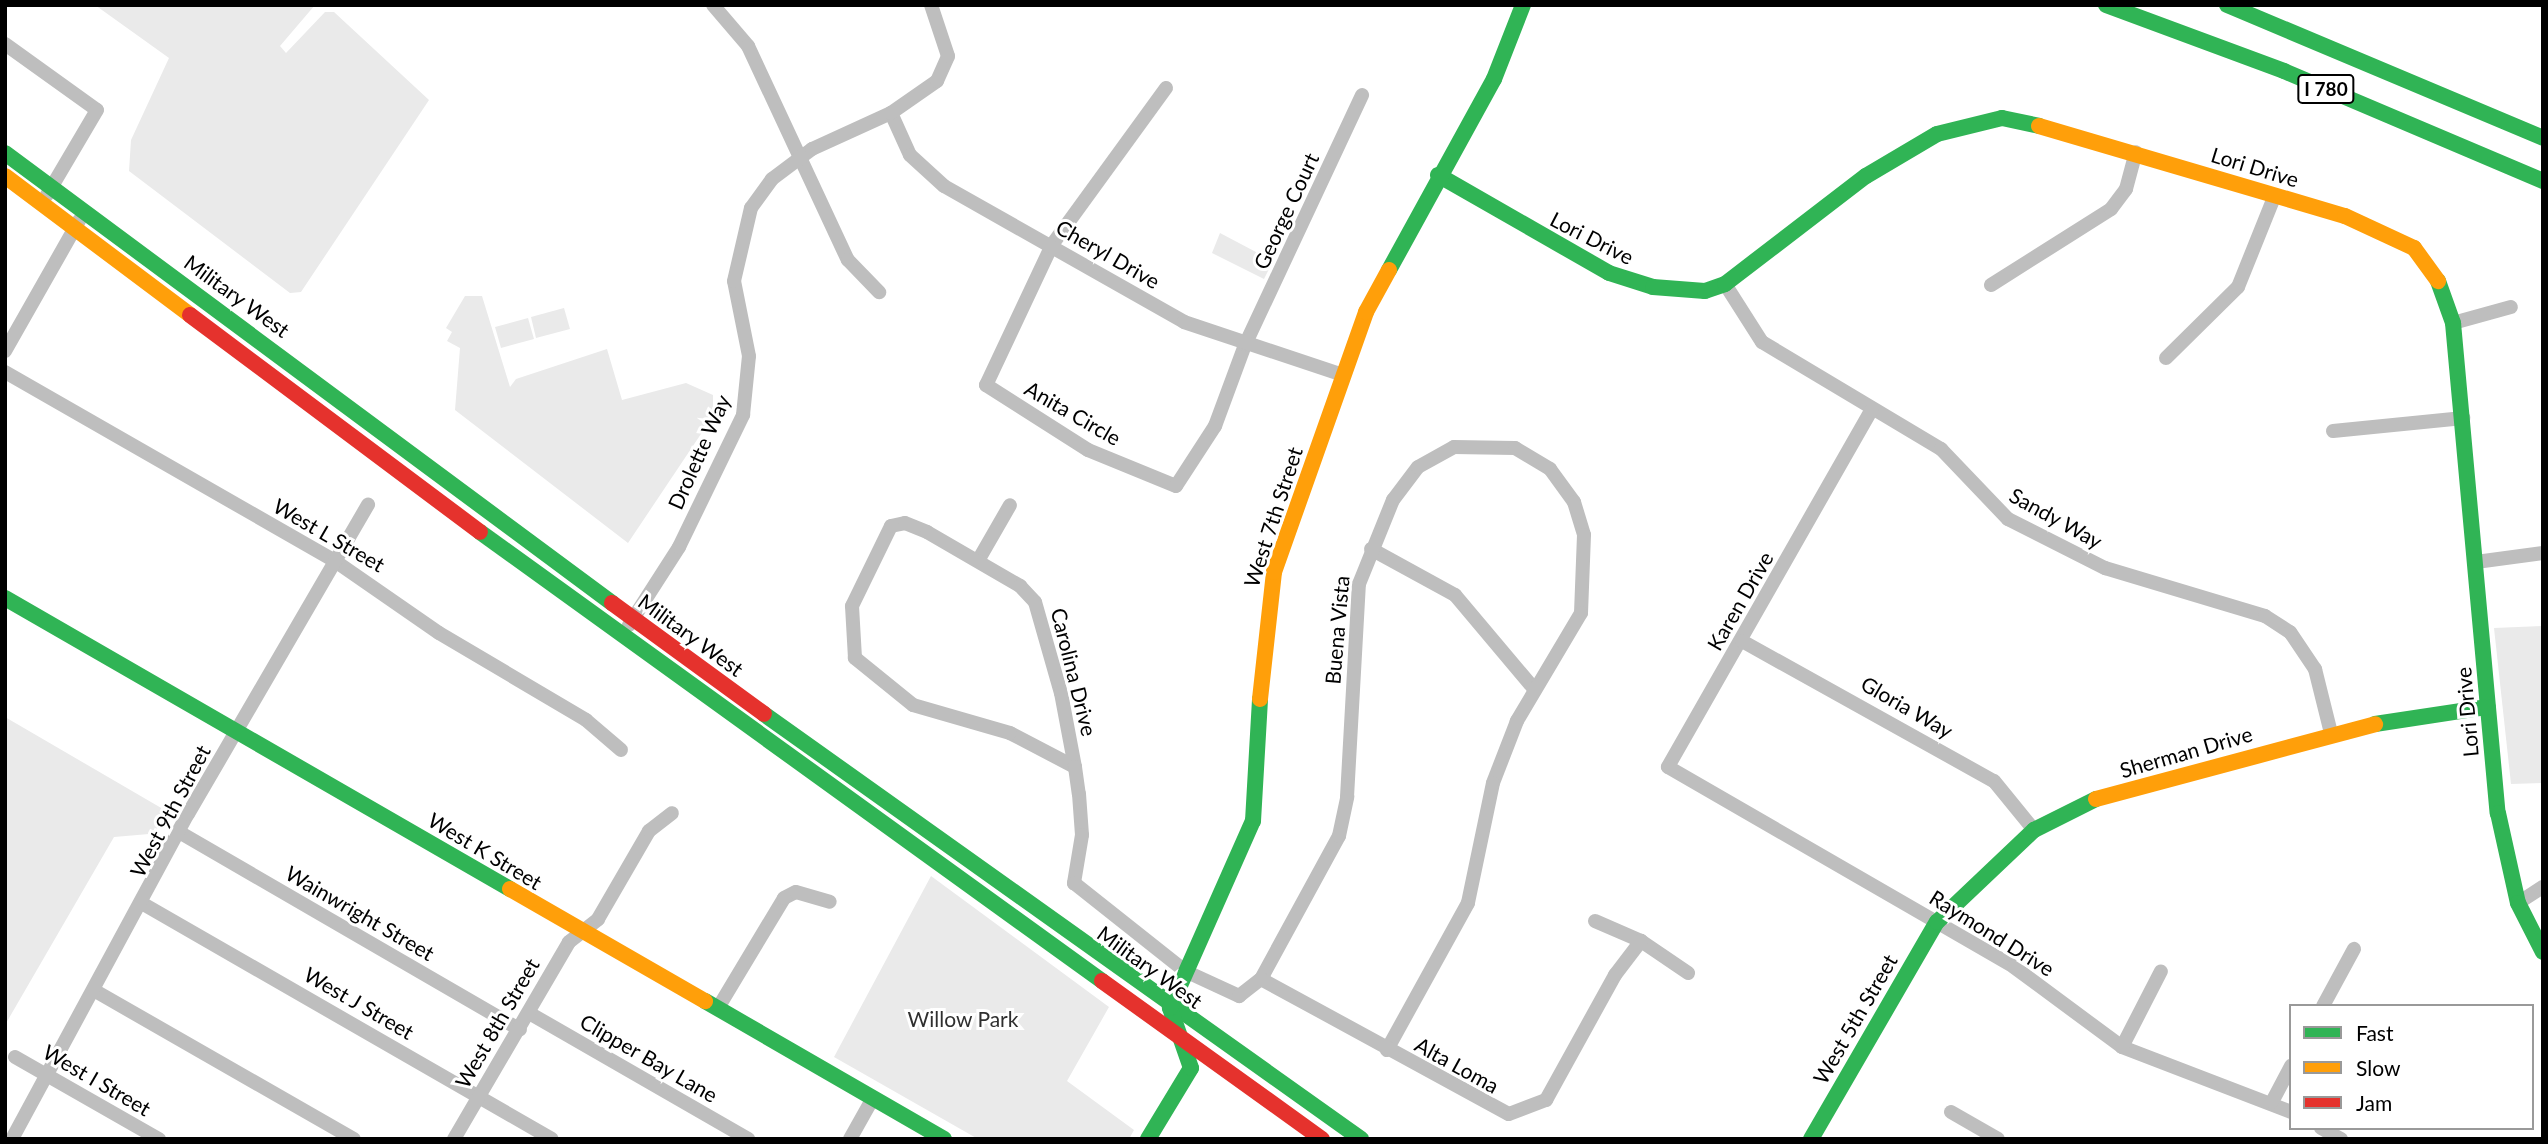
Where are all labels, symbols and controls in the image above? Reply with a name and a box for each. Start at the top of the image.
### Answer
road number: I 780 [2296,74,2356,104]
street label: Lori Drive [2208,142,2302,192]
street label: George Court [1248,149,1324,273]
street label: Lori Drive [1546,206,1638,270]
street label: Cheryl Drive [1052,214,1164,294]
street label: Military West [179,249,295,343]
street label: Anita Circle [1021,375,1125,451]
street label: Drolette Way [662,391,736,513]
street label: West 7th Street [1238,444,1308,590]
street label: Sandy Way [2005,482,2107,554]
street label: West L Street [269,493,389,577]
street label: Karen Drive [1702,547,1778,655]
street label: Buena Vista [1320,574,1354,686]
street label: Military West [633,588,749,682]
street label: Carolina Drive [1046,605,1102,739]
street label: Lori Drive [2451,666,2483,758]
street label: Gloria Way [1856,671,1958,743]
street label: Sherman Drive [2117,721,2255,783]
street label: West 9th Street [125,741,215,881]
street label: West K Street [424,807,546,895]
street label: Wainwright Street [281,860,439,966]
street label: Raymond Drive [1925,885,2059,981]
street label: Military West [1092,920,1208,1014]
street label: West 5th Street [1808,950,1902,1088]
street label: West 8th Street [450,954,544,1092]
street label: West J Street [299,961,419,1045]
legend [2289,1004,2534,1130]
park label: Willow Park [907,1006,1019,1032]
street label: Clipper Bay Lane [575,1008,723,1108]
text: Fast [2356,1020,2393,1045]
street label: Alta Loma [1411,1032,1503,1098]
street label: West I Street [39,1039,155,1121]
text: Slow [2356,1055,2400,1080]
text: Jam [2356,1090,2392,1115]

